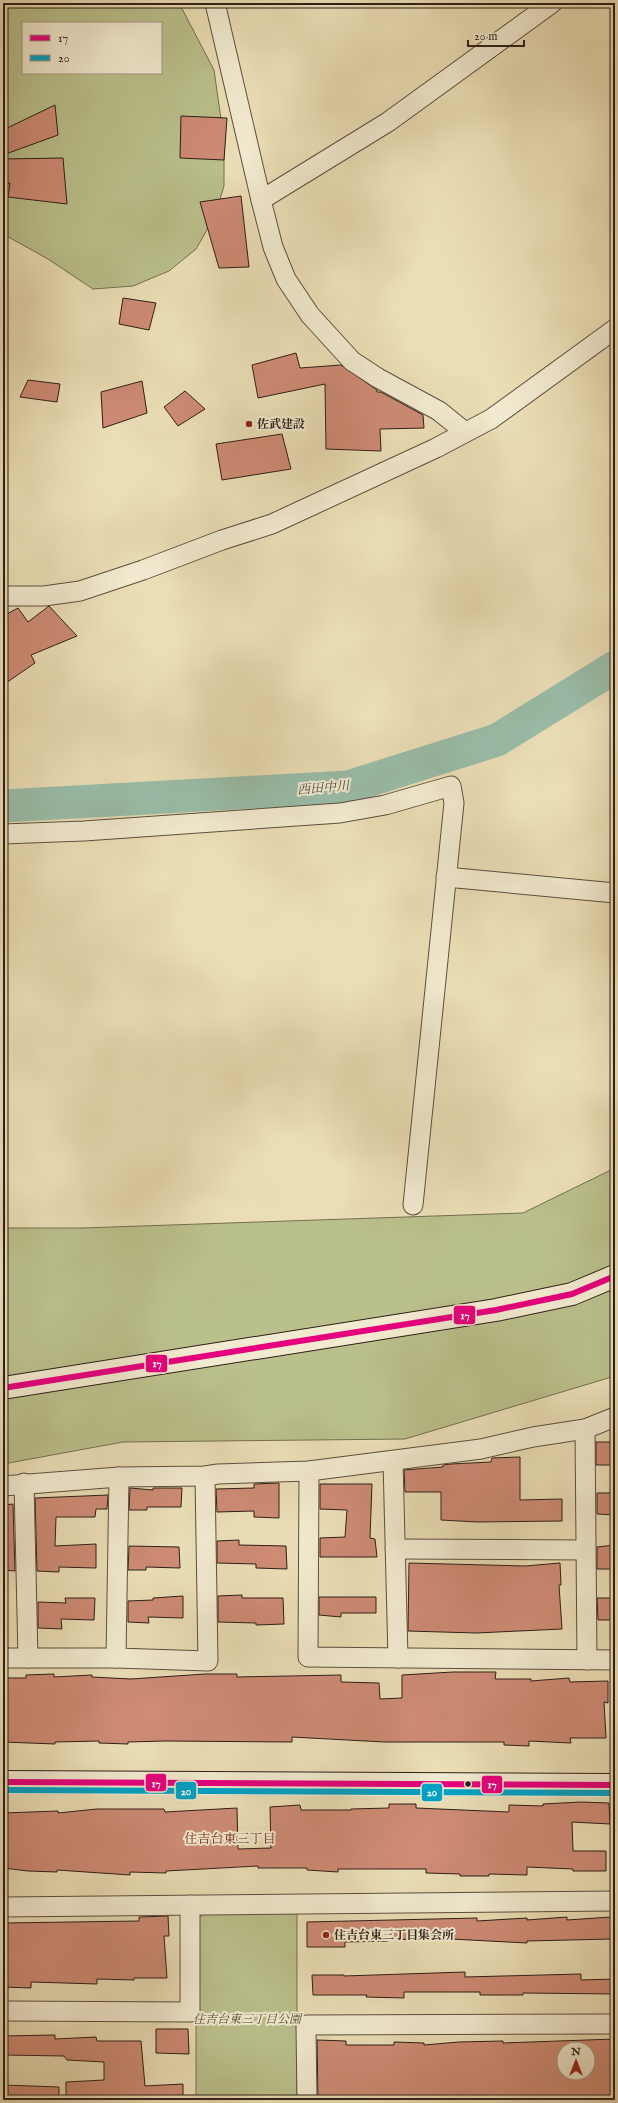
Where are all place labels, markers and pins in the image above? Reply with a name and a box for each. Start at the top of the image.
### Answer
place label: 佐武建設 [257,417,305,432]
marker: 佐武建設 [244,419,254,429]
unlabelled marker [463,1779,473,1789]
place label: 住吉台東三丁目集会所 [334,1928,454,1943]
marker: 住吉台東三丁目集会所 [321,1930,331,1940]

